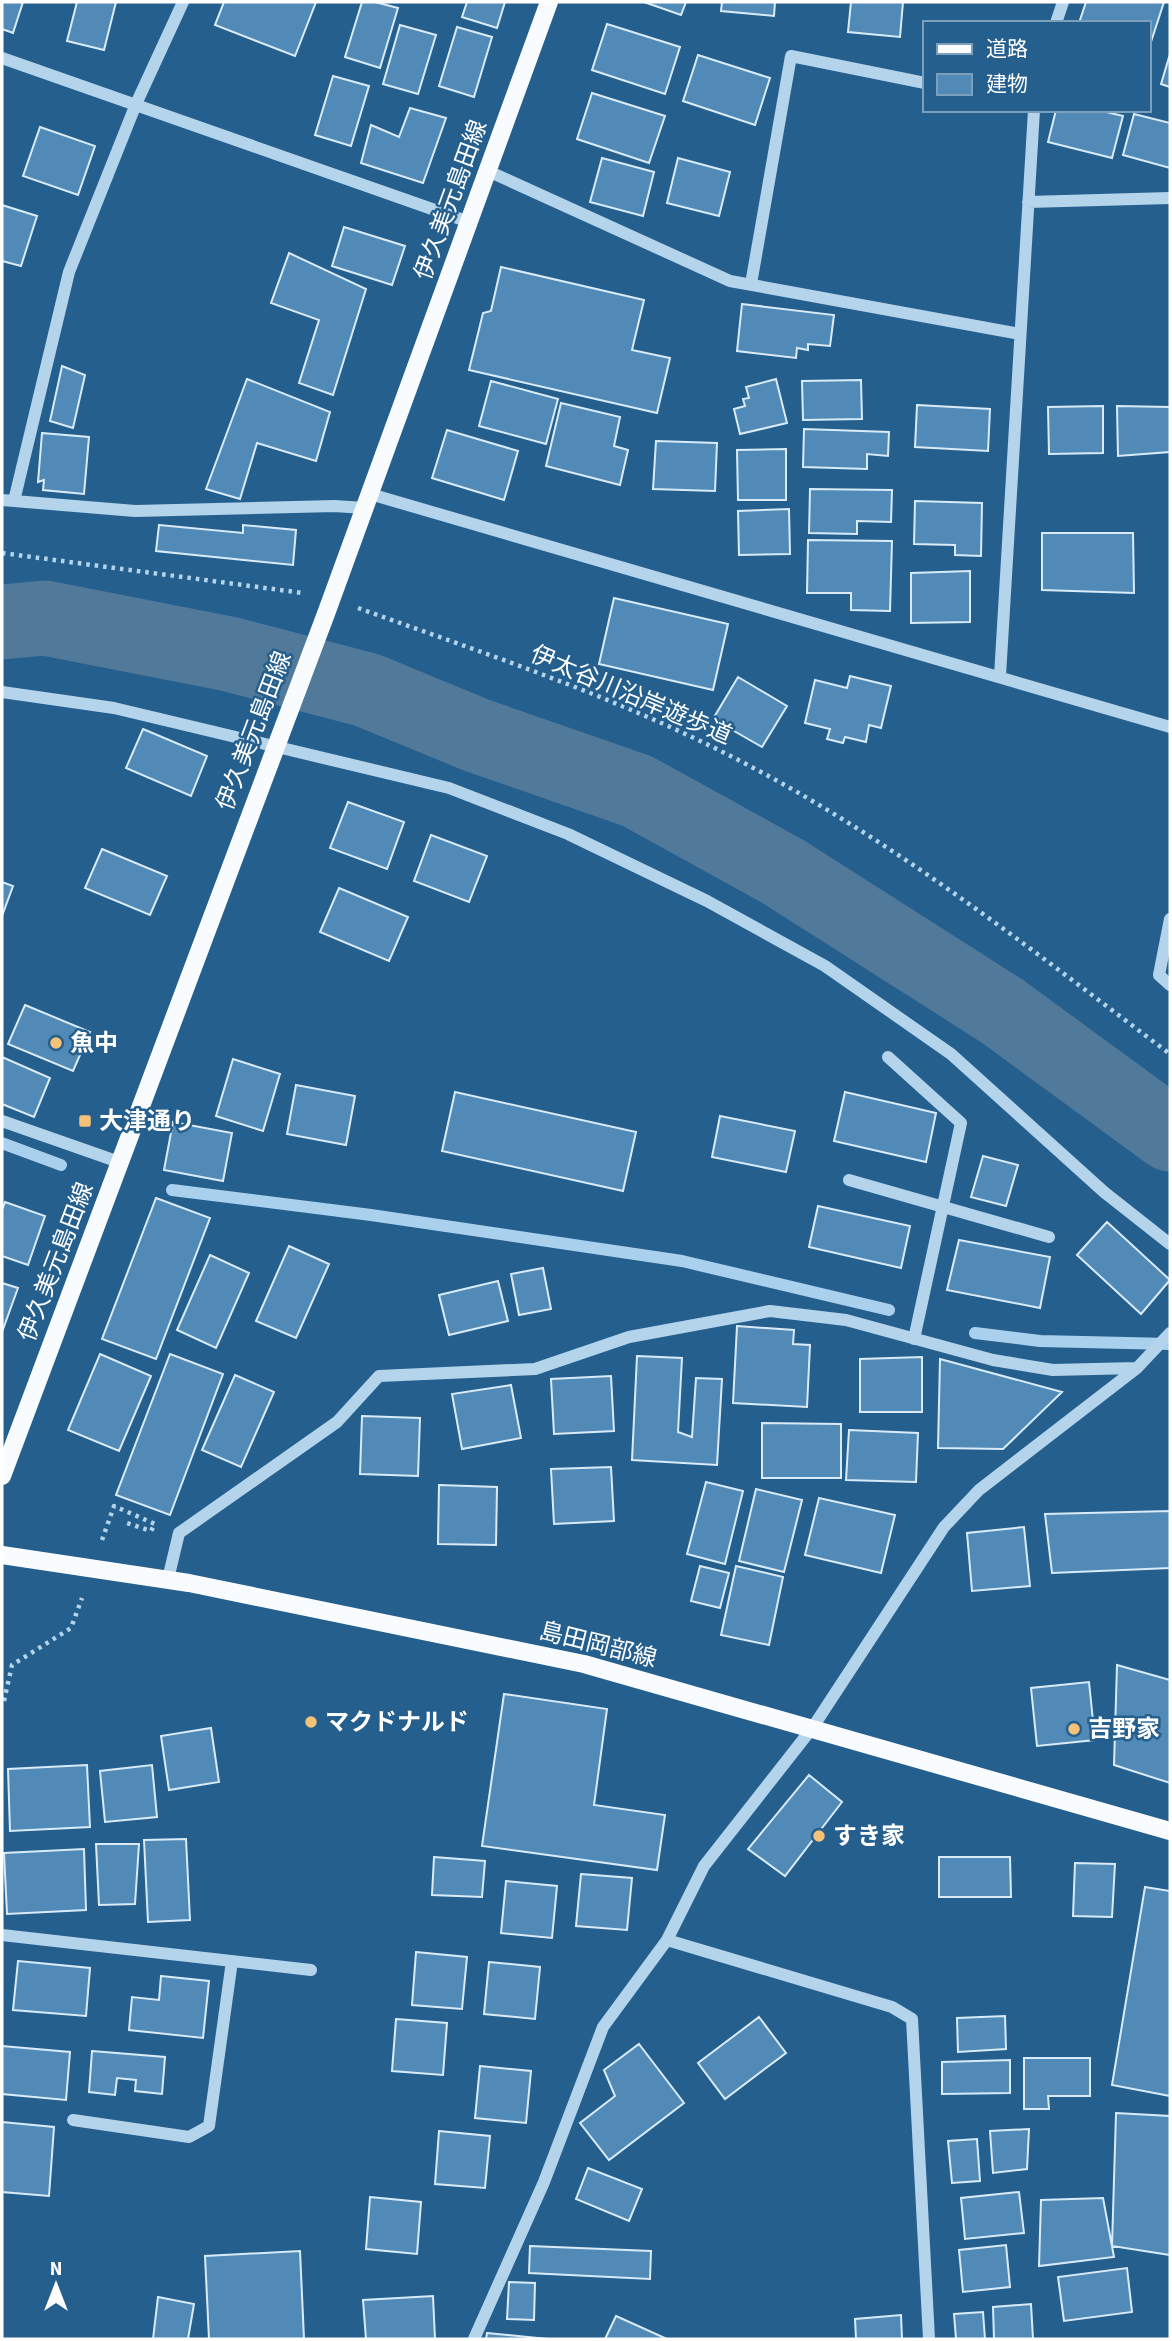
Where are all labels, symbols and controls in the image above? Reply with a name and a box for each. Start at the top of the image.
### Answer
legend [923,21,1151,112]
text: 道路 [986,34,1028,64]
text: 建物 [986,69,1028,99]
street label: 伊久美元島田線 [406,115,496,285]
street label: 伊太谷川沿岸遊歩道 [525,637,737,753]
street label: 伊久美元島田線 [208,646,300,816]
place label: 魚中 [70,1026,118,1061]
marker: 魚中 [48,1035,64,1051]
place label: 大津通り [99,1104,195,1139]
marker: 大津通り [77,1113,93,1129]
street label: 伊久美元島田線 [10,1177,102,1347]
street label: 島田岡部線 [536,1614,660,1676]
place label: マクドナルド [325,1705,469,1740]
place label: 吉野家 [1088,1712,1160,1747]
marker: マクドナルド [303,1714,319,1730]
marker: 吉野家 [1066,1721,1082,1737]
place label: すき家 [833,1819,905,1854]
marker: すき家 [811,1828,827,1844]
north arrow [21,2250,91,2320]
text: N [50,2256,62,2283]

